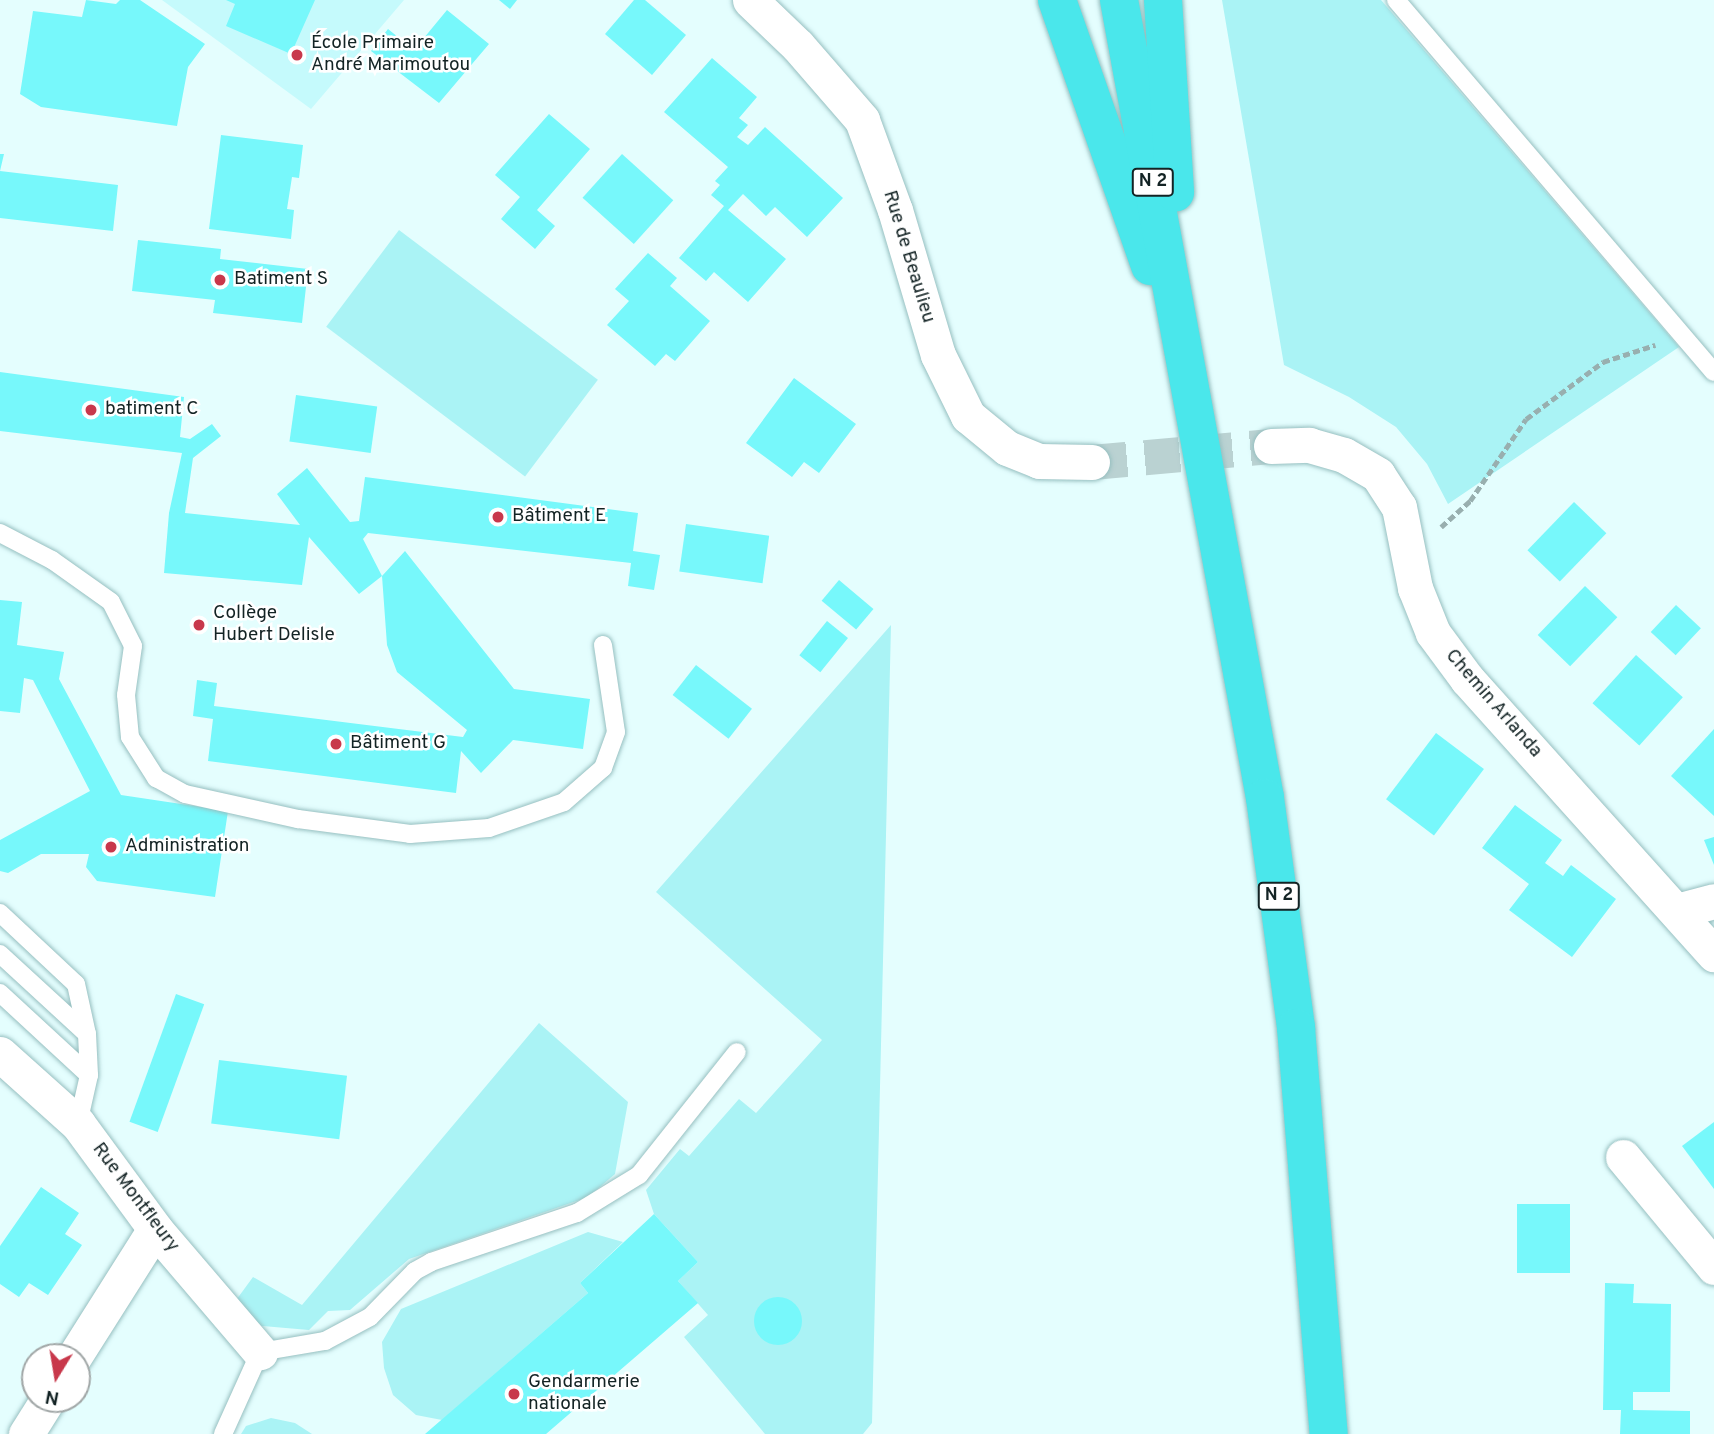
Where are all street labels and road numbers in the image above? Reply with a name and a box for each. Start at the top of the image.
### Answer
road number: N 2 [1130,168,1176,196]
street label: Rue de Beaulieu [877,188,939,326]
street label: Chemin Arlanda [1440,645,1546,763]
road number: N 2 [1256,882,1302,911]
street label: Rue Montfleury [87,1139,183,1257]

